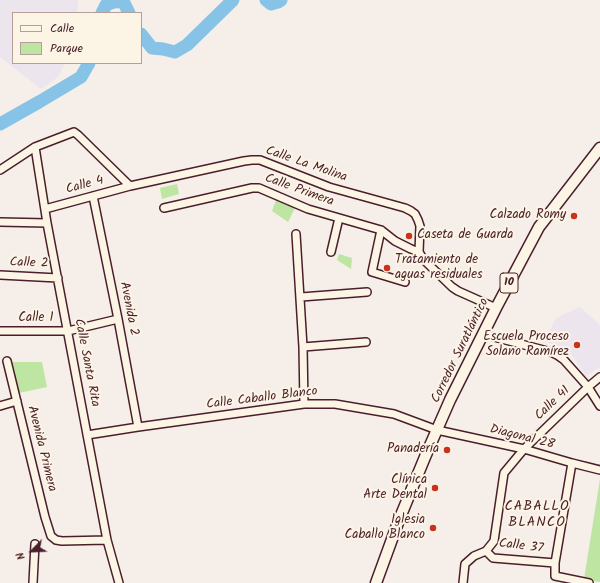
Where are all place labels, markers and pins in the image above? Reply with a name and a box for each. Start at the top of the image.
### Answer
place label: Calzado Romy [490,208,566,224]
marker: Calzado Romy [569,211,579,221]
place label: Caseta de Guarda [417,228,513,244]
marker: Caseta de Guarda [404,231,414,241]
place label: Tratamiento de aguas residuales [395,253,483,284]
marker: Tratamiento de aguas residuales [382,263,392,273]
place label: Escuela Proceso Solano Ramírez [483,330,569,361]
marker: Escuela Proceso Solano Ramírez [572,340,582,350]
place label: Panadería [387,442,439,458]
marker: Panadería [442,445,452,455]
place label: Clínica Arte Dental [363,473,427,504]
marker: Clínica Arte Dental [430,483,440,493]
place label: Iglesia Caballo Blanco [345,513,425,544]
marker: Iglesia Caballo Blanco [428,523,438,533]

